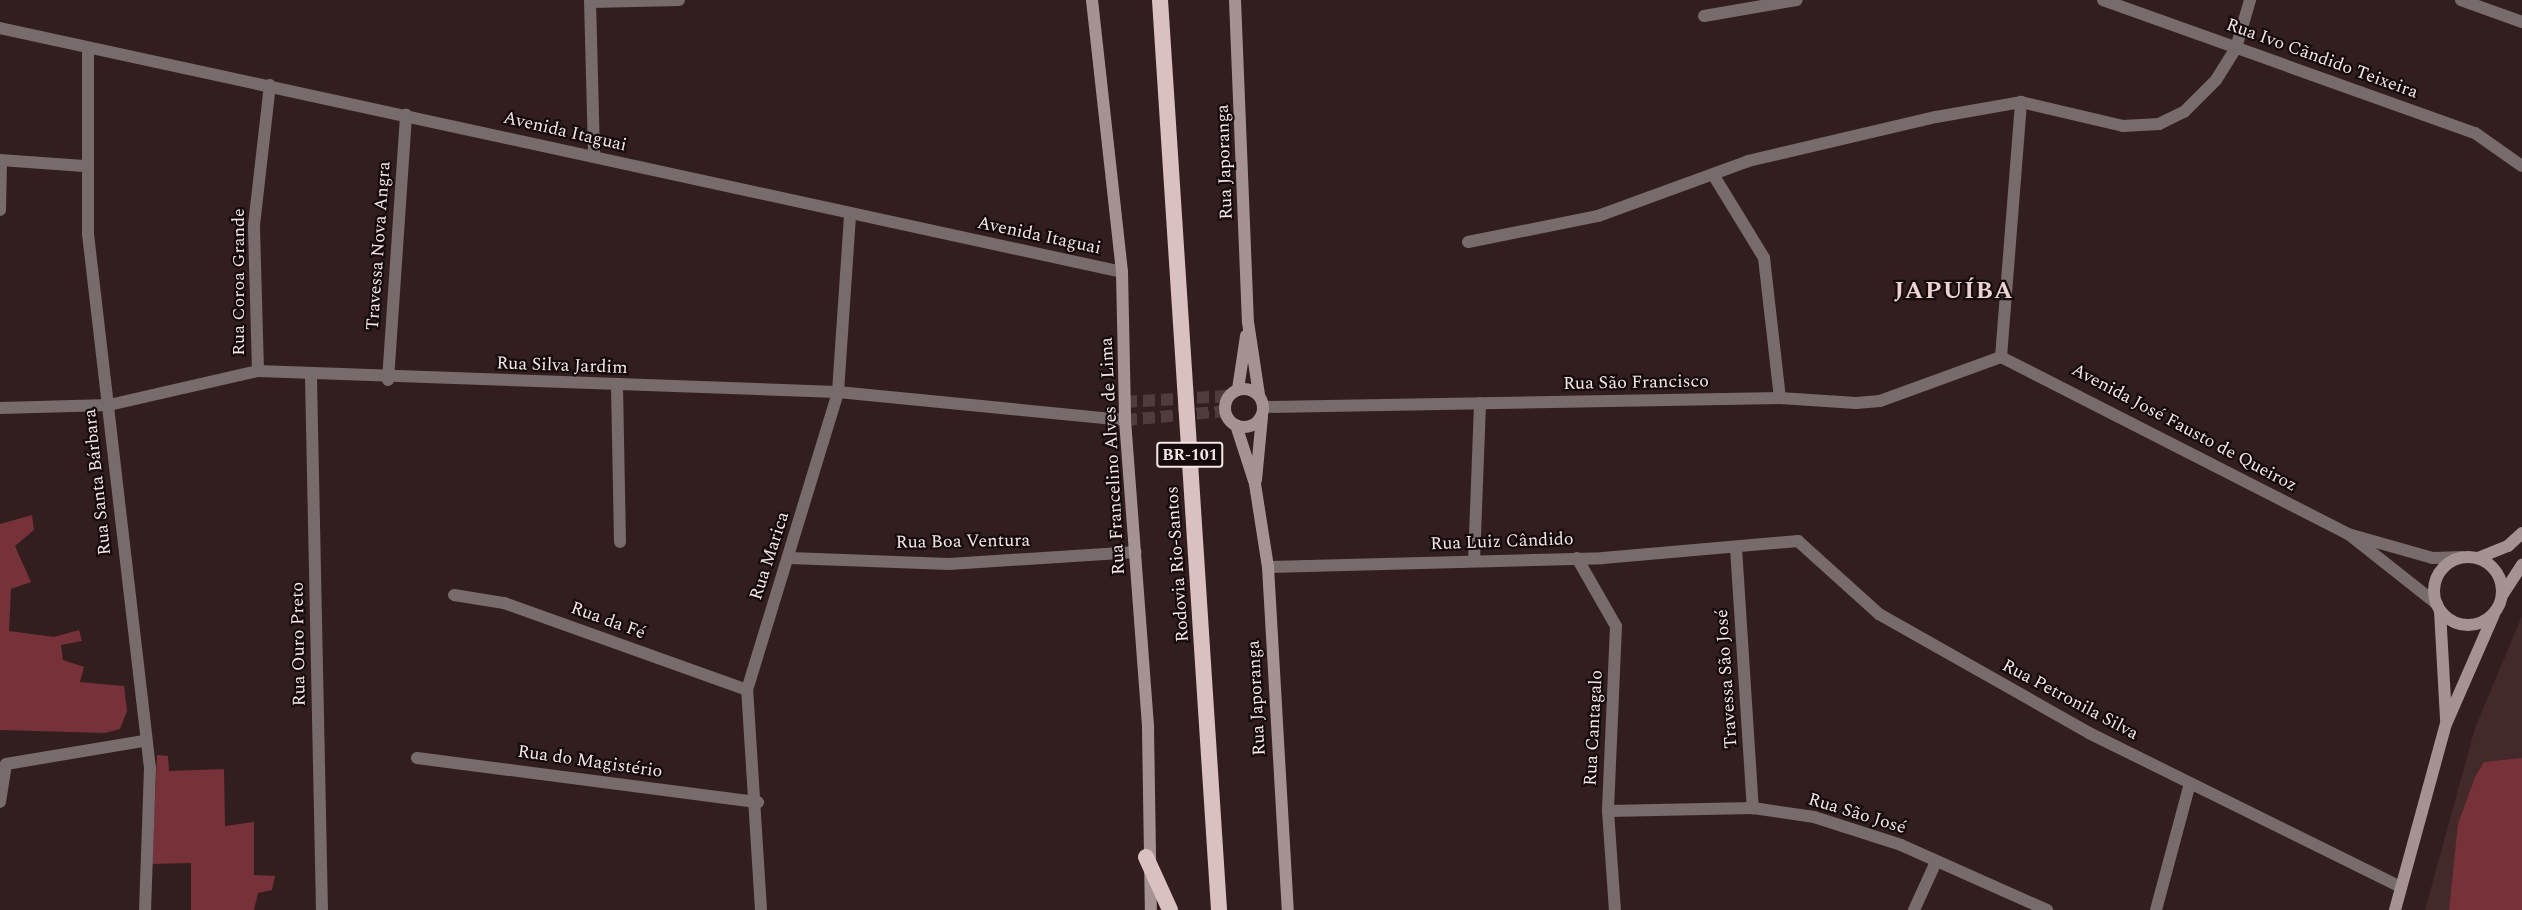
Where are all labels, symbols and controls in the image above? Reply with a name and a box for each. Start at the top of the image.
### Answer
street label: Rua Ivo Cãndido Teixeira [2223,14,2421,104]
street label: Rua Japoranga [1212,104,1238,220]
street label: Avenida Itaguai [501,107,629,157]
street label: Travessa Nova Angra [362,161,396,331]
street label: Rua Coroa Grande [228,208,250,356]
street label: Avenida Itaguai [975,212,1103,260]
district label: JAPUÍBA [1894,278,2014,306]
street label: Rua Francelino Alves de Lima [1096,337,1130,575]
street label: Rua Silva Jardim [496,353,628,379]
street label: Avenida José Fausto de Queiroz [2068,359,2300,497]
street label: Rua São Francisco [1563,371,1709,395]
street label: Rua Santa Bárbara [80,408,116,556]
road number: BR-101 [1156,442,1224,468]
street label: Rodovia Rio-Santos [1162,485,1194,643]
street label: Rua Marica [746,509,794,603]
street label: Rua Luiz Cândido [1430,529,1574,555]
street label: Rua Boa Ventura [896,530,1030,554]
street label: Rua Ouro Preto [287,582,311,706]
street label: Rua da Fé [568,598,648,644]
street label: Travessa São José [1711,609,1743,749]
street label: Rua Japoranga [1243,640,1271,756]
street label: Rua Petronila Silva [1998,655,2142,745]
street label: Rua Cantagalo [1580,669,1608,787]
street label: Rua do Magistério [516,741,664,783]
street label: Rua São José [1805,789,1909,839]

